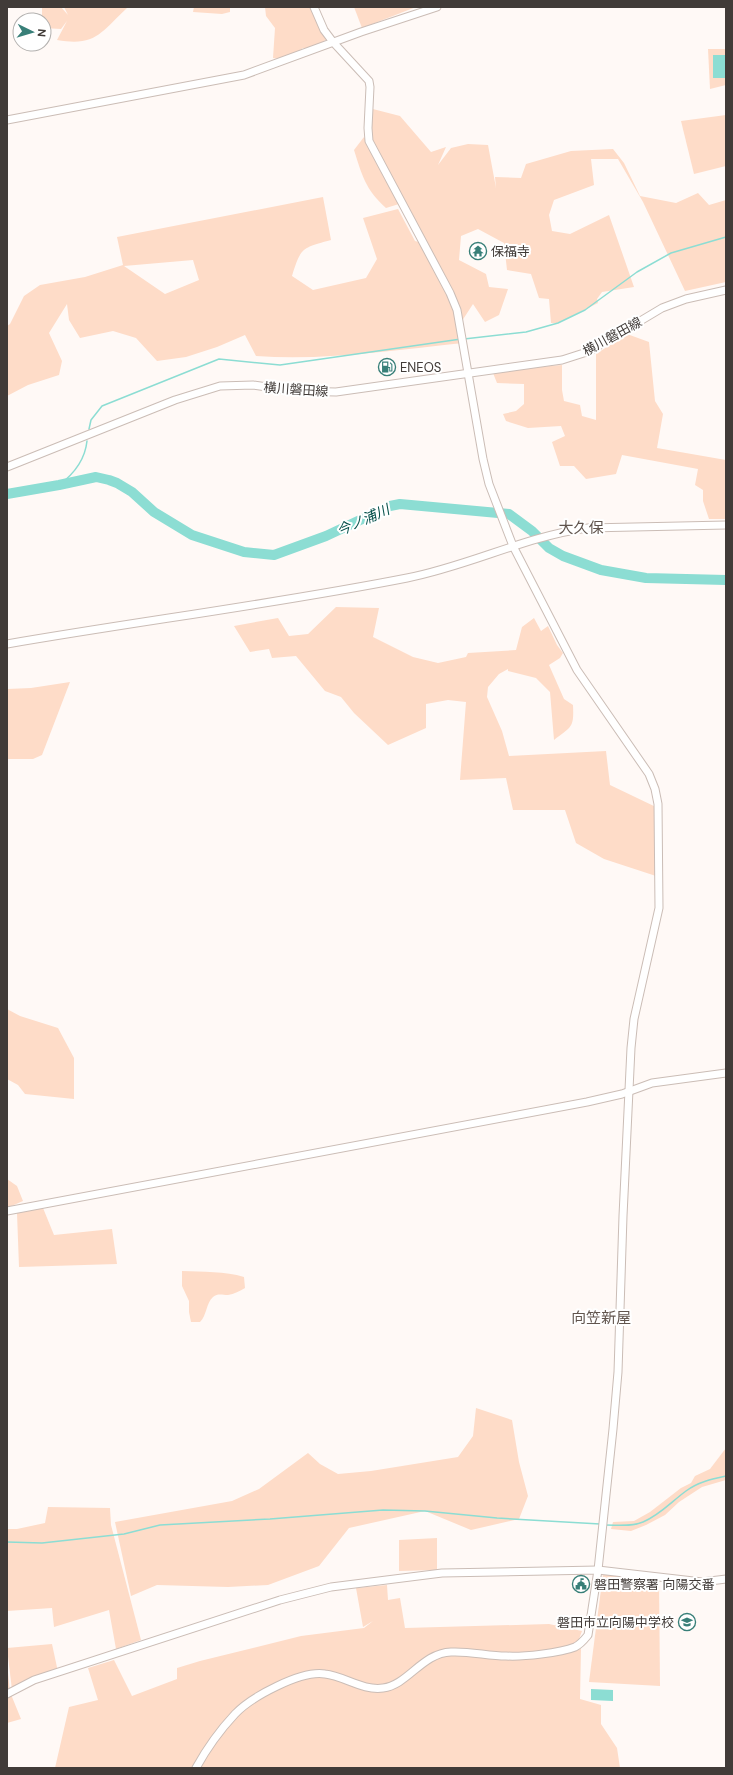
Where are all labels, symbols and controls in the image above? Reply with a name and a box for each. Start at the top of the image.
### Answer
north arrow [12,12,52,52]
text: N [35,28,49,37]
temple icon: 保福寺 [468,241,488,261]
place label: 保福寺 [491,243,530,260]
street label: 横川磐田線 [580,313,645,360]
fuel station icon: ENEOS [377,357,397,377]
place label: ENEOS [400,359,441,376]
street label: 横川磐田線 [263,379,329,400]
water label: 今ノ浦川 [334,500,394,540]
district label: 大久保 [558,518,604,538]
district label: 向笠新屋 [571,1308,631,1328]
public building icon: 磐田警察署 向陽交番 [571,1574,591,1594]
place label: 磐田警察署 向陽交番 [594,1576,714,1593]
school or university icon: 磐田市立向陽中学校 [677,1612,697,1632]
place label: 磐田市立向陽中学校 [557,1614,674,1631]

